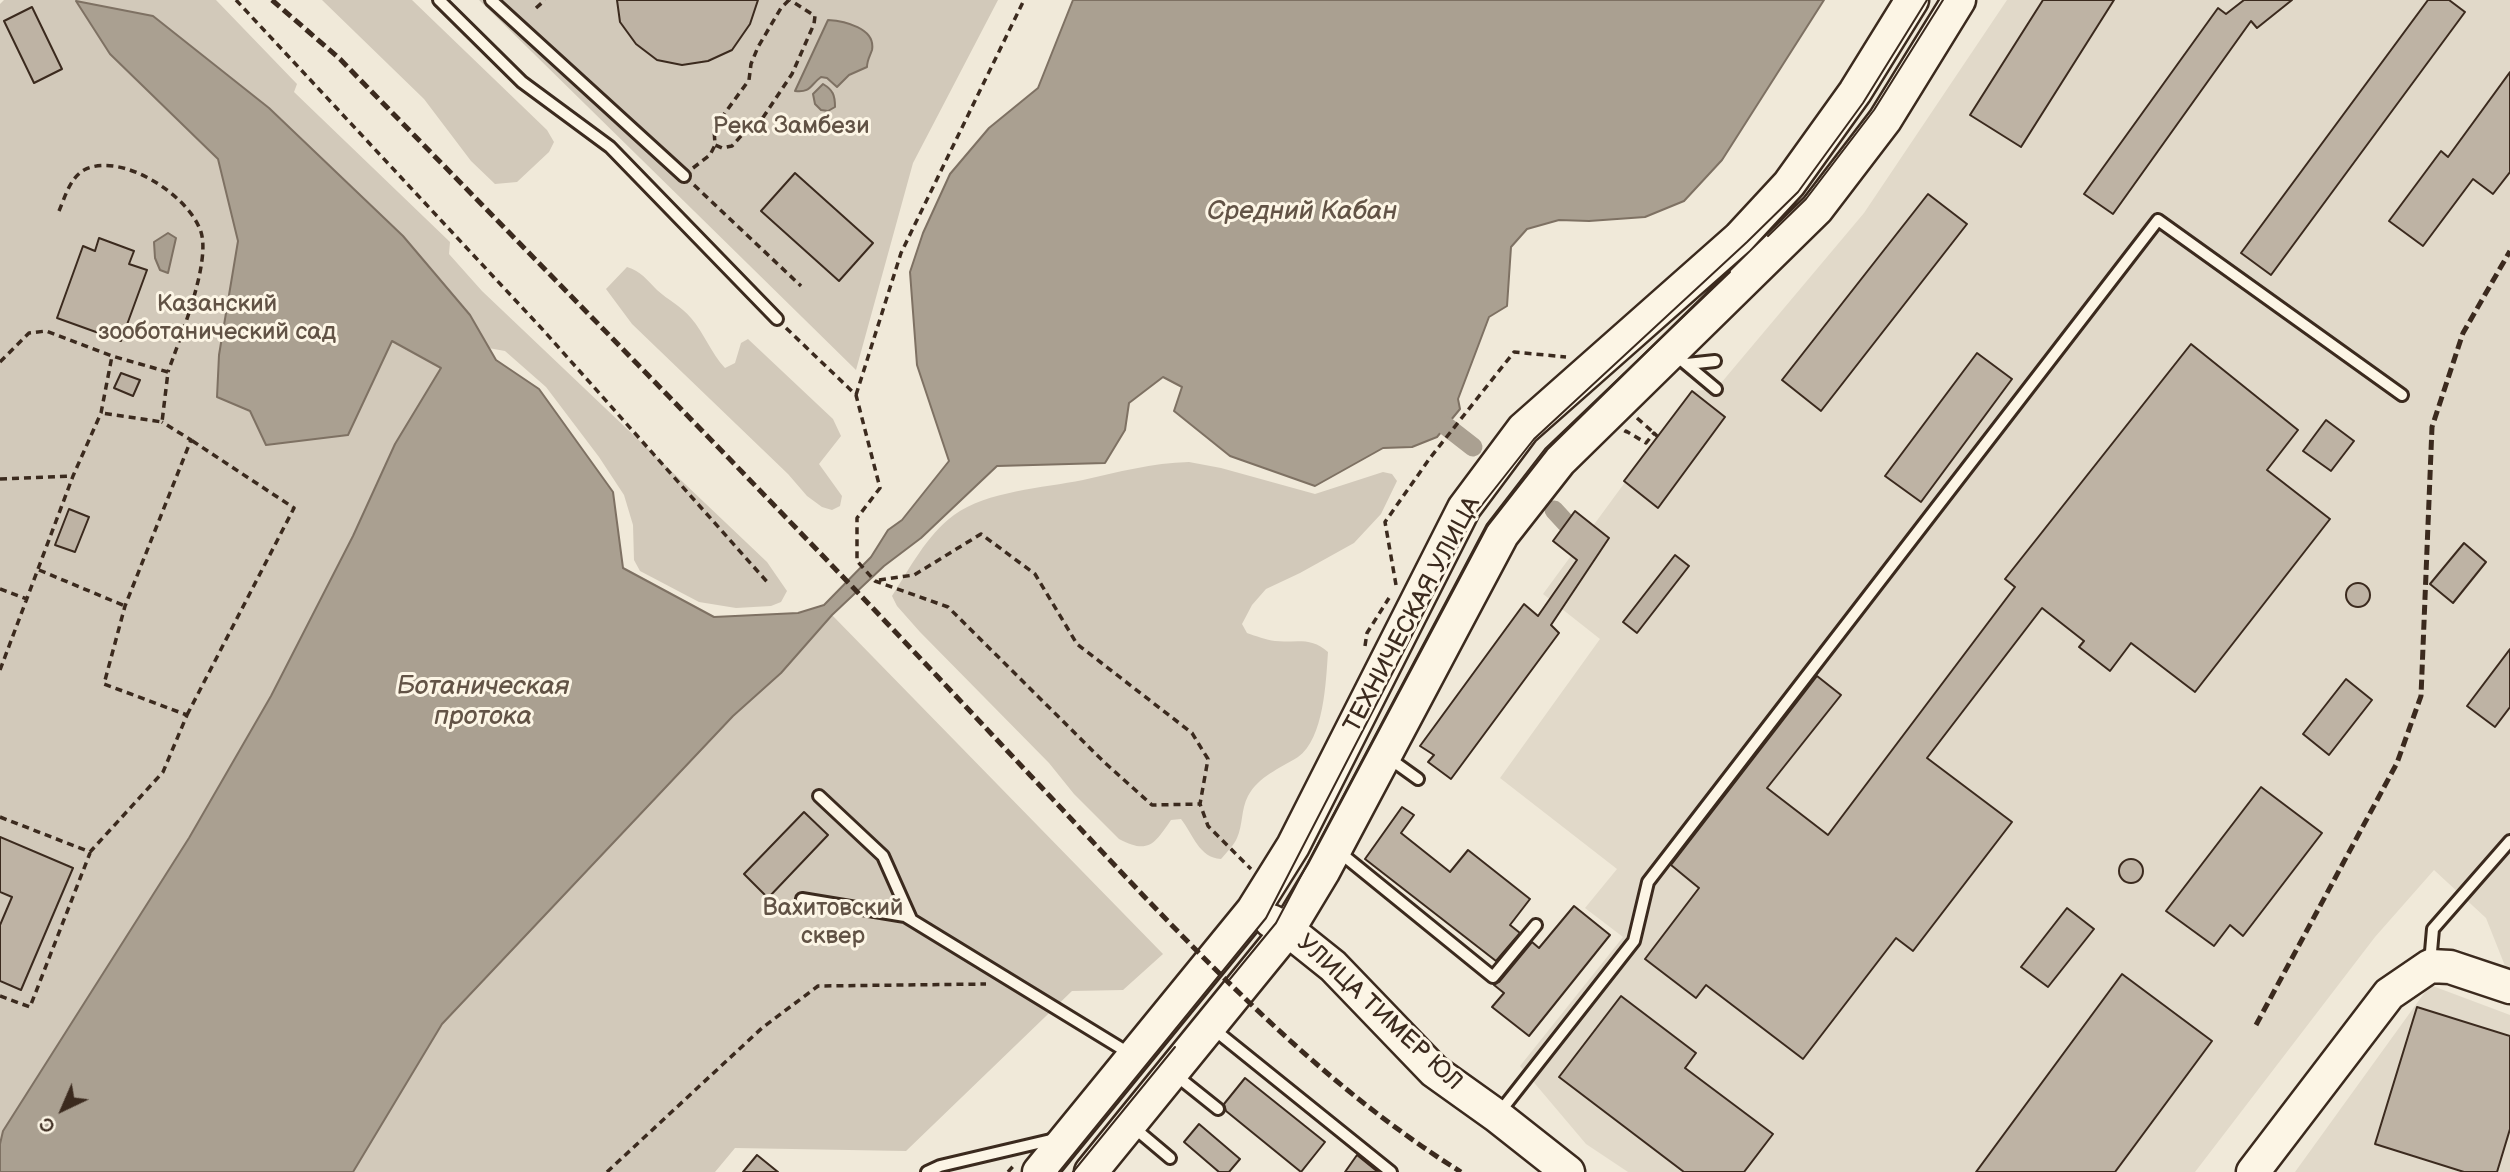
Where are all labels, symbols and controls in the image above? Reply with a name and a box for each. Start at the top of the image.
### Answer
park label: Река Замбези [712,113,870,141]
water label: Средний Кабан [1207,196,1397,228]
park label: Казанский зооботанический сад [98,291,336,347]
street label: ТЕХНИЧЕСКАЯ УЛИЦА [1339,492,1487,738]
water label: Ботаническая протока [397,671,569,732]
park label: Вахитовский сквер [762,895,904,951]
street label: УЛИЦА ТИМЕР ЮЛ [1290,929,1468,1097]
north arrow [28,1074,98,1144]
text: С [35,1112,61,1137]

